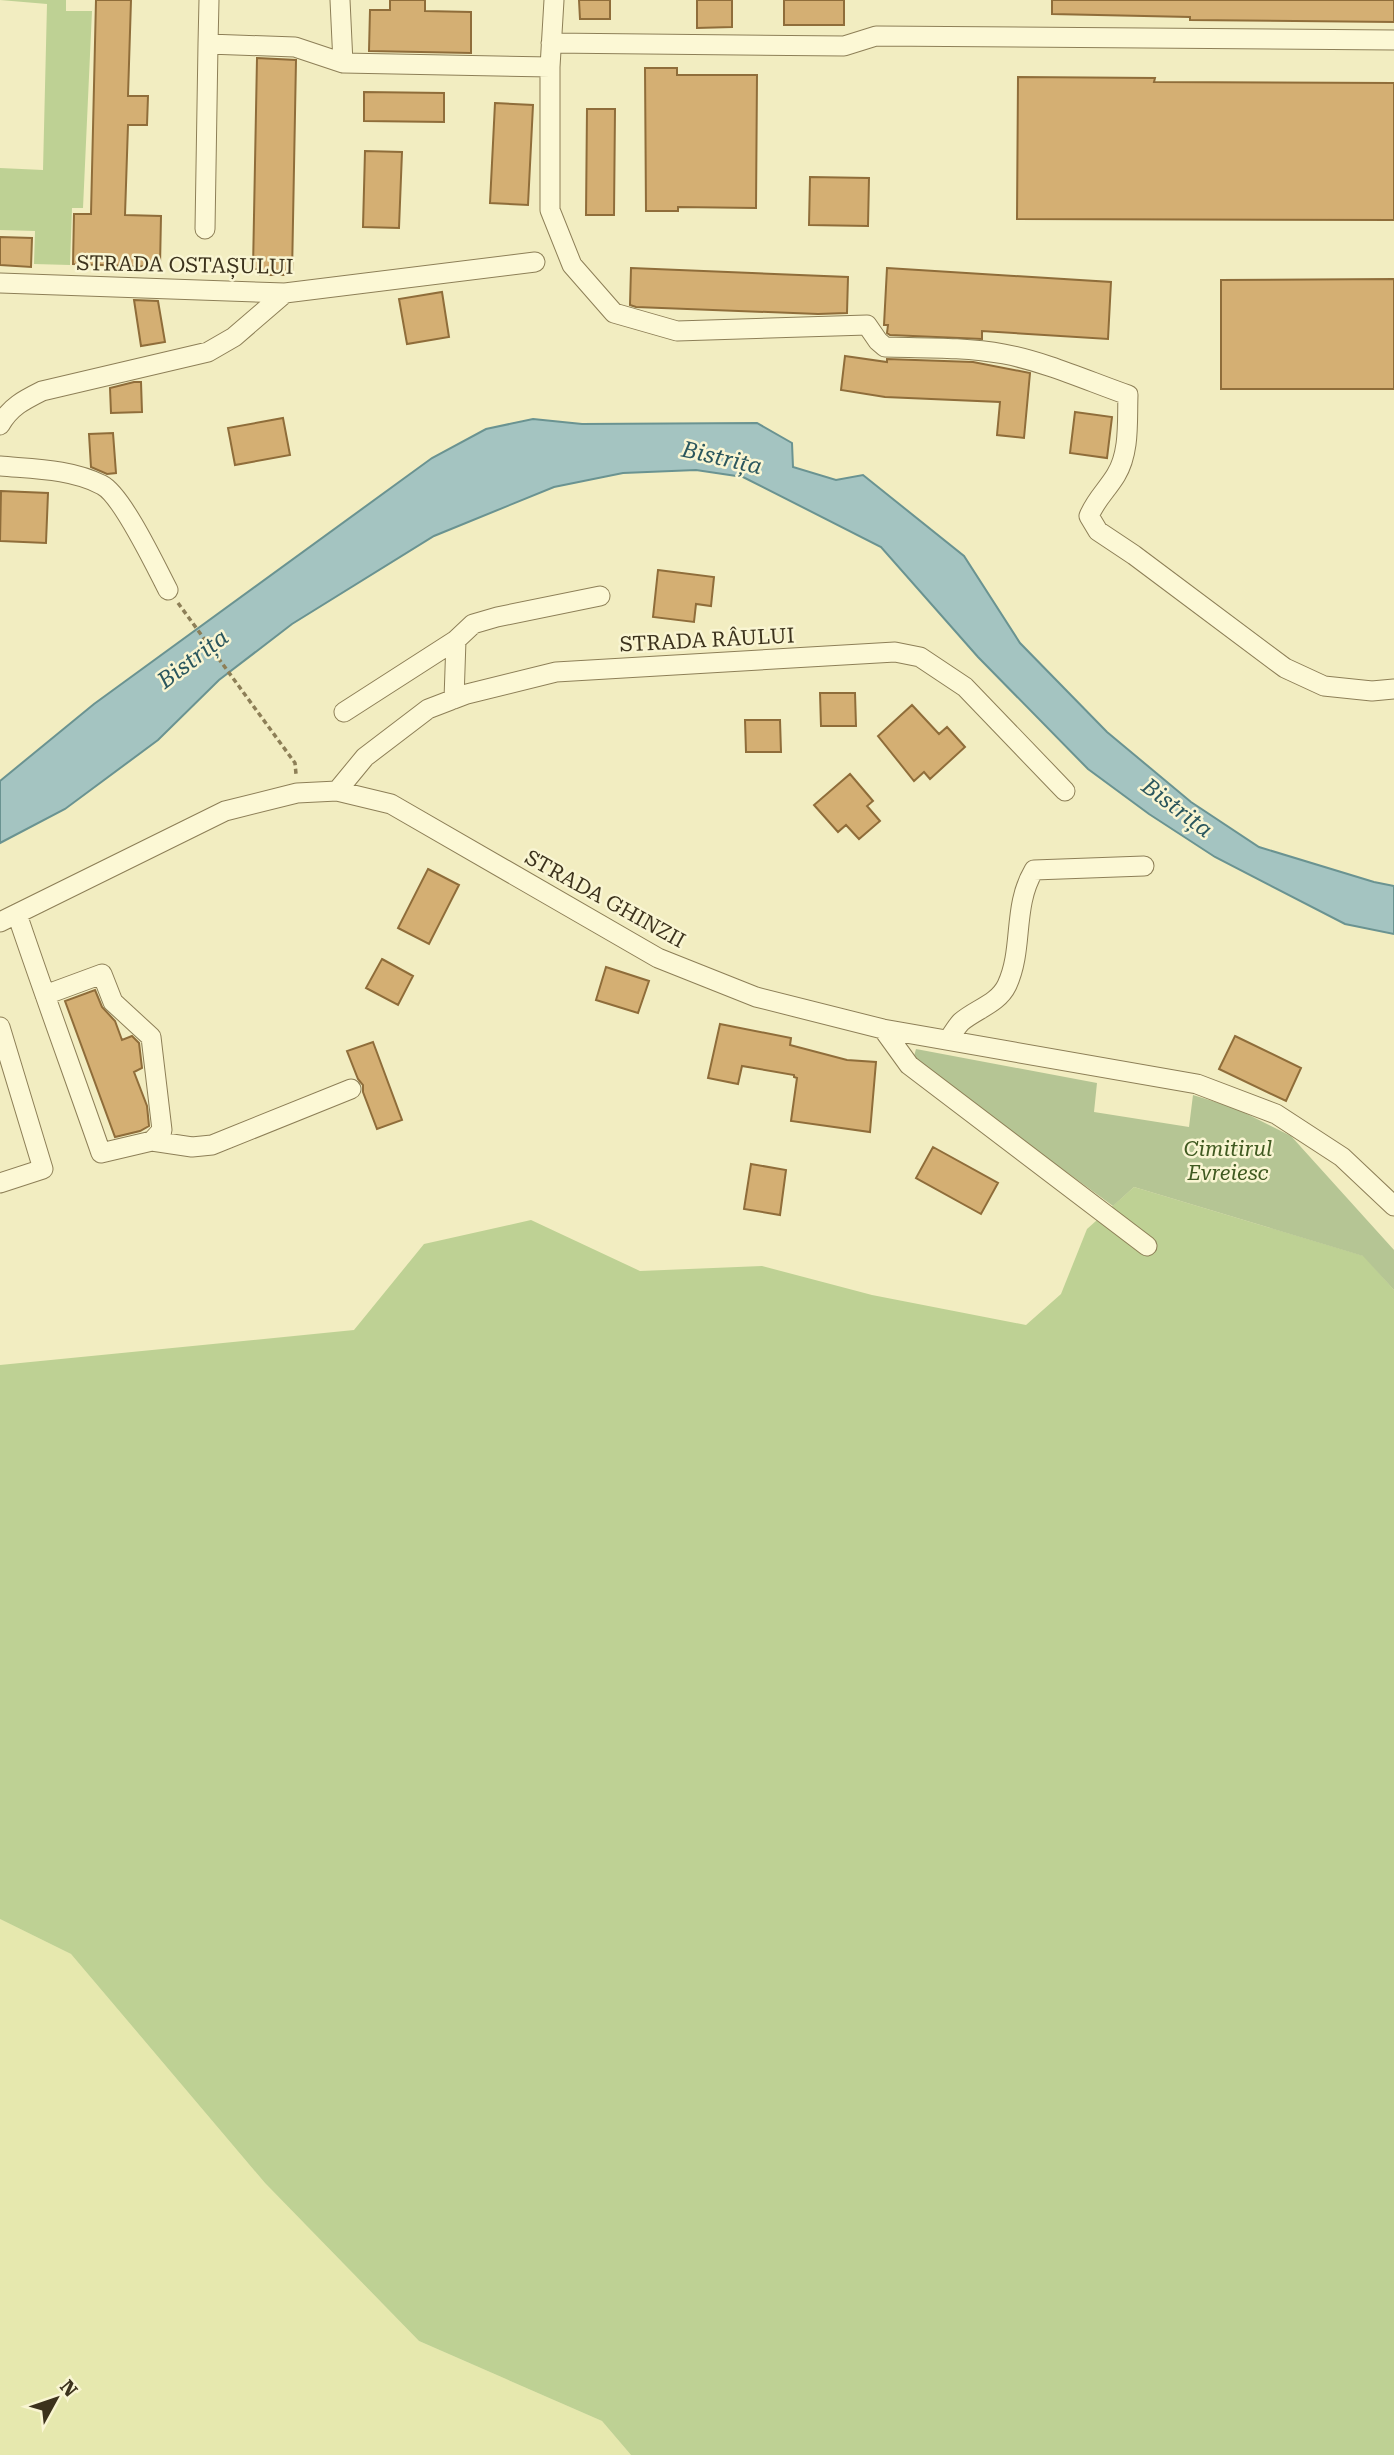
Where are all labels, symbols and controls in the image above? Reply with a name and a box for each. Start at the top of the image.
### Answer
street label: STRADA OSTAȘULUI [76,251,294,281]
water label: Bistrița [678,435,765,481]
street label: STRADA RÂULUI [619,623,795,657]
water label: Bistrița [151,624,234,696]
water label: Bistrița [1135,772,1218,844]
street label: STRADA GHINZII [521,845,689,953]
park label: Cimitirul Evreiesc [1184,1137,1272,1185]
north arrow [21,2364,91,2434]
text: N [55,2375,82,2402]

